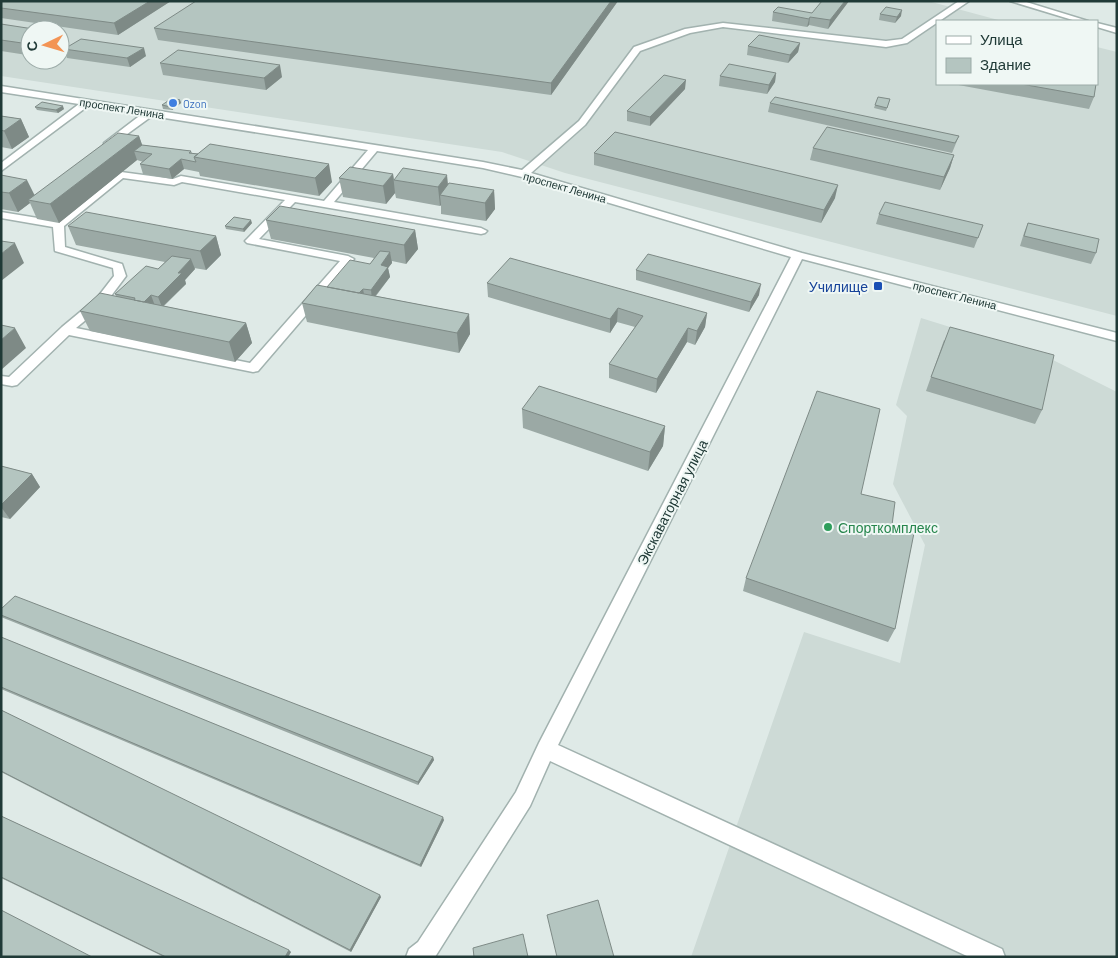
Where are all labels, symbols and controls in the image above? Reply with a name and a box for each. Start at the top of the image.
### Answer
north arrow [20,20,70,70]
legend [936,20,1098,85]
text: Улица [980,30,1023,48]
text: С [23,40,40,52]
text: Здание [980,55,1031,73]
street label: проспект Ленина [79,95,166,121]
marker: Ozon [167,97,179,109]
place label: Ozon [183,97,207,110]
street label: проспект Ленина [522,169,609,205]
place label: Училище [809,278,868,295]
street label: проспект Ленина [912,278,999,312]
marker: Училище [872,280,884,292]
street label: Экскаваторная улица [633,436,711,568]
place label: Спорткомплекс [838,519,938,536]
marker: Спорткомплекс [822,521,834,533]

